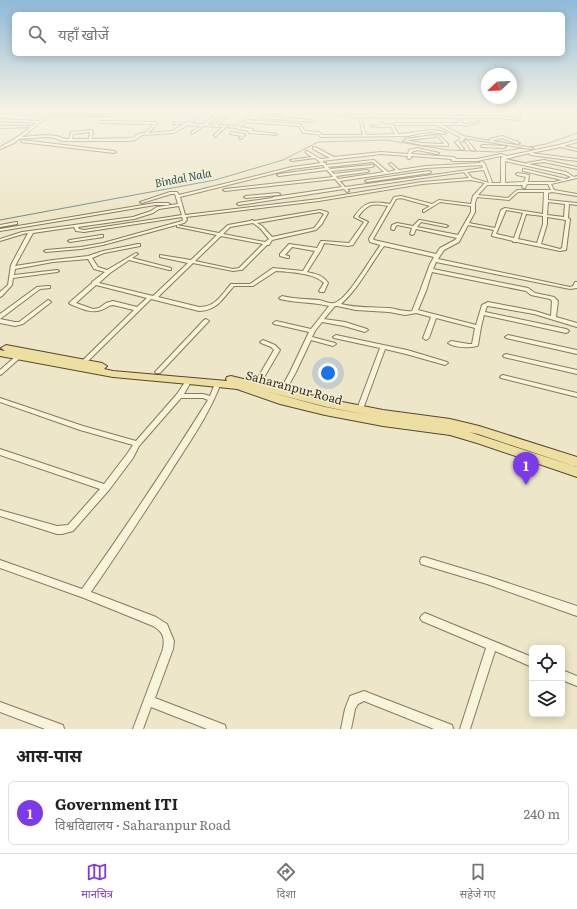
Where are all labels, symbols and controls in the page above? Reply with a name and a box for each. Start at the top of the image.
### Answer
search box [12,12,565,56]
text: यहाँ खोजें [58,22,109,45]
icon: search [26,23,48,45]
north arrow [481,68,517,104]
water label: Bindal Nala [153,164,213,190]
your location [318,363,338,383]
street label: Saharanpur Road [244,365,345,409]
pin: 1 [513,452,539,485]
map controls [529,645,565,717]
button: locate [529,645,565,681]
button: layers [529,681,565,717]
text: आस-पास [16,742,82,767]
text: Government ITI [55,792,178,815]
text: 1 [27,804,33,823]
text: 240 m [524,804,560,823]
text: विश्वविद्यालय · Saharanpur Road [55,815,231,834]
tab: मानचित्र [81,861,113,902]
tab: दिशा [275,861,297,902]
tab: सहेजे गए [460,861,496,902]

